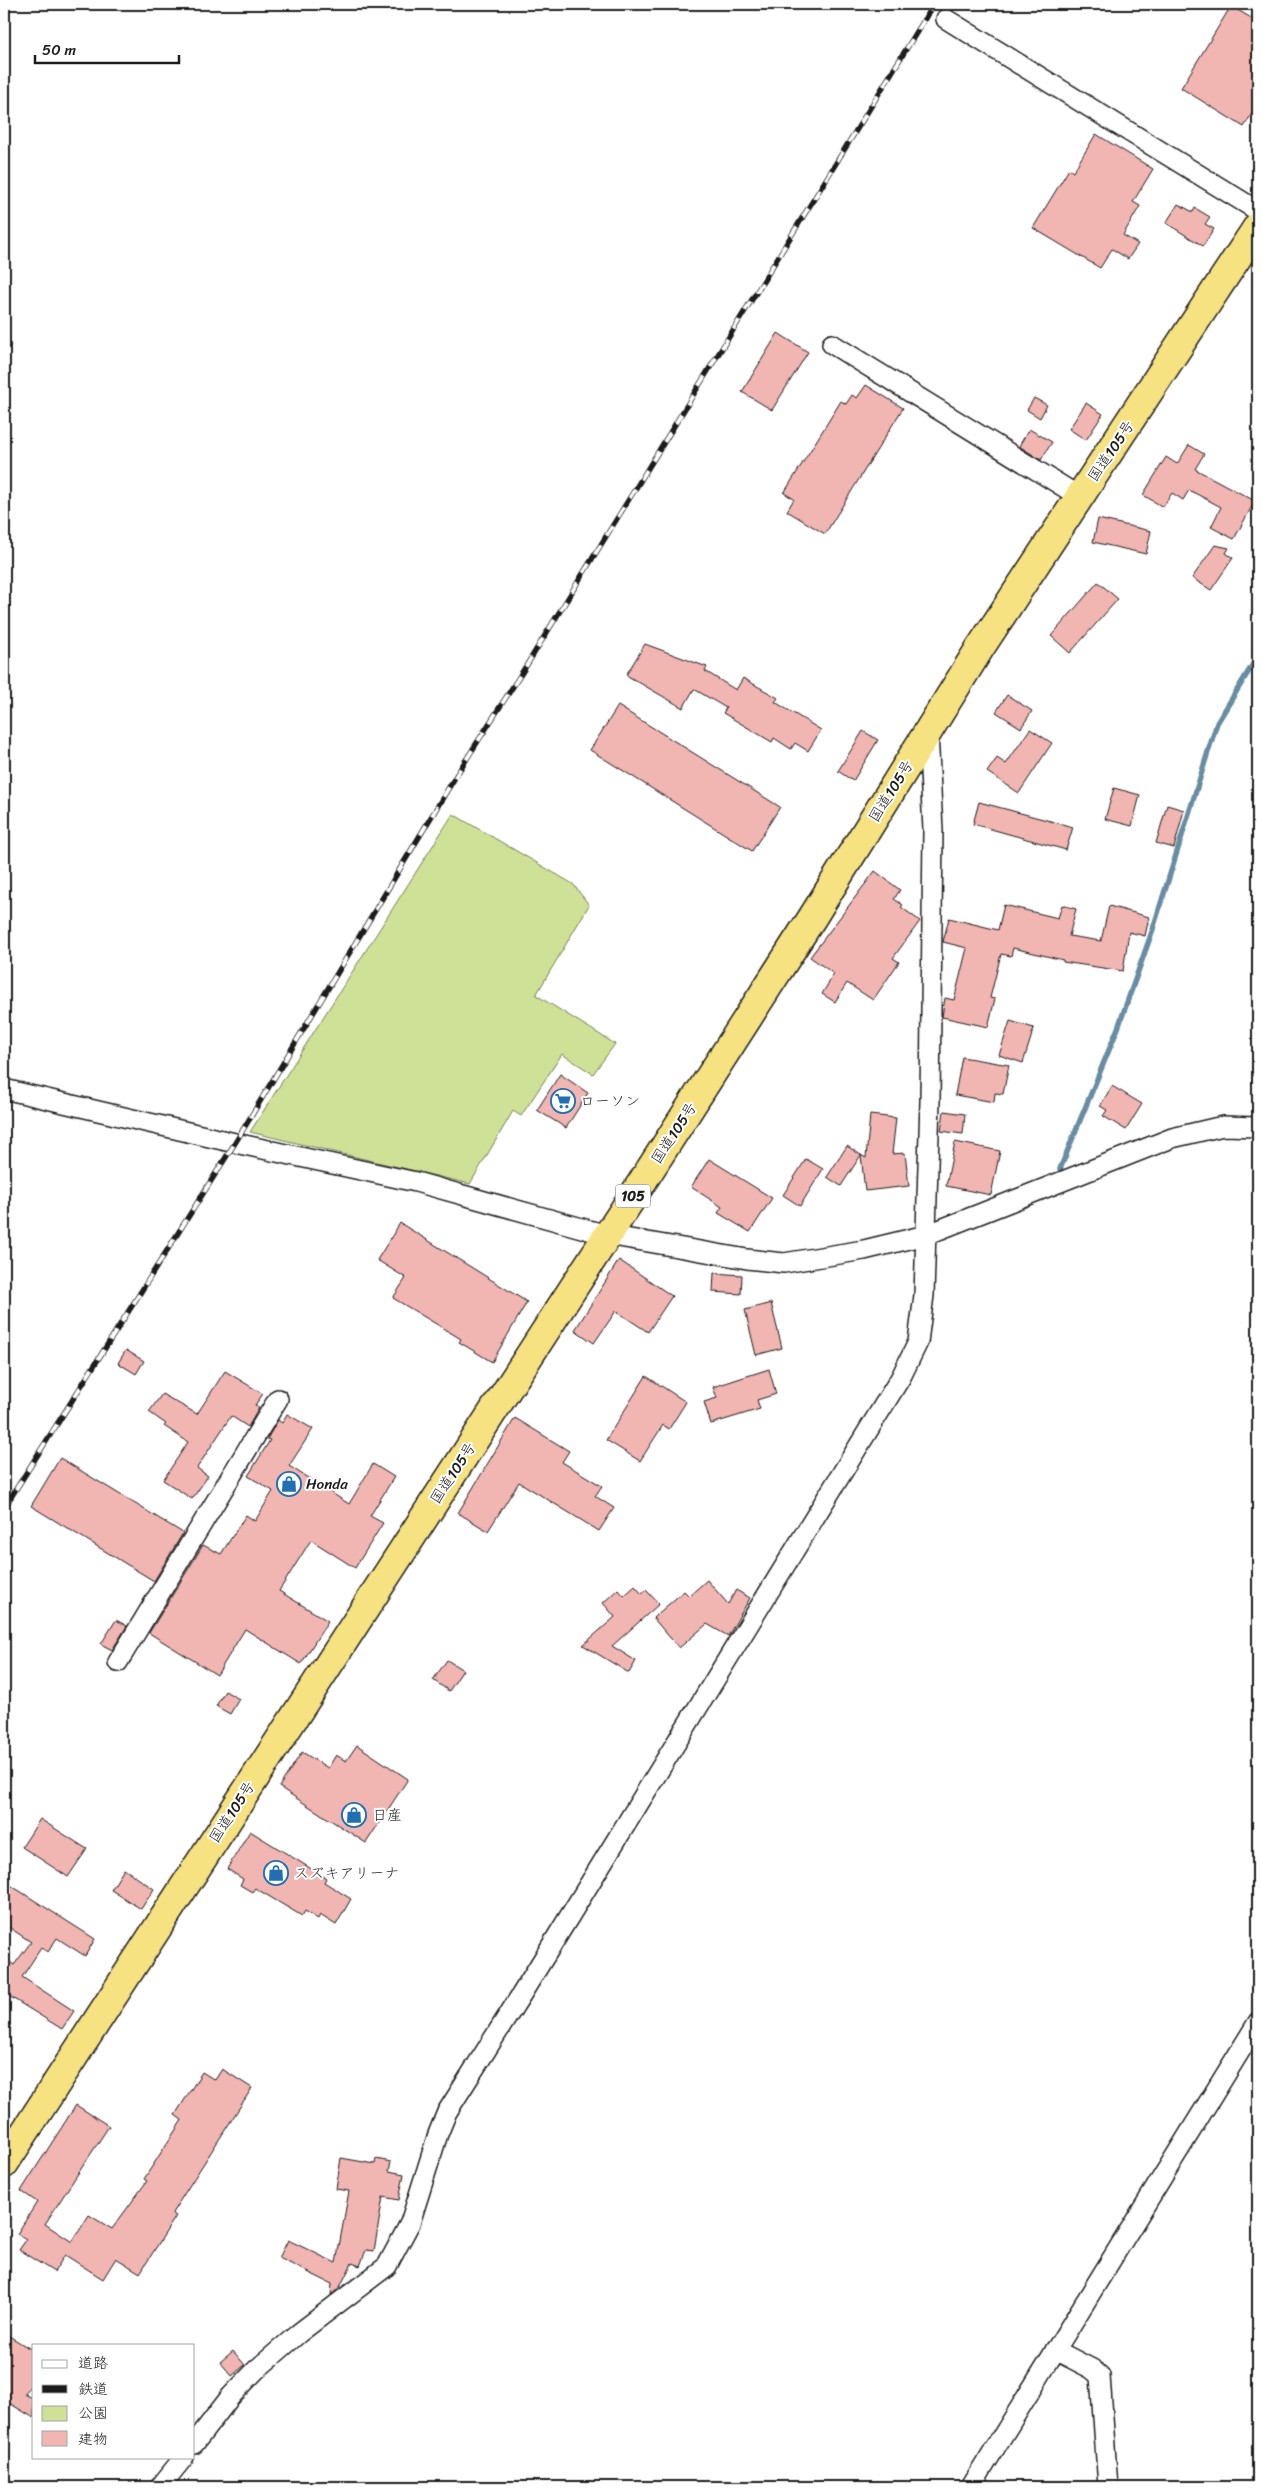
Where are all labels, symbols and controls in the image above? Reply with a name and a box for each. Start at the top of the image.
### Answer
scale bar [35,32,179,64]
text: 50 m [42,37,77,63]
street label: 国道105号 [1081,415,1141,487]
street label: 国道105号 [861,754,921,828]
supermarket icon: ローソン [550,1088,576,1114]
place label: ローソン [580,1088,640,1114]
street label: 国道105号 [644,1097,704,1169]
road number: 105 [616,1184,650,1208]
street label: 国道105号 [423,1437,483,1509]
shop icon: Honda [276,1471,302,1497]
place label: Honda [306,1471,348,1497]
street label: 国道105号 [202,1776,262,1848]
shop icon: 日産 [341,1802,367,1828]
place label: 日産 [372,1802,402,1828]
shop icon: スズキアリーナ [263,1860,289,1886]
place label: スズキアリーナ [294,1860,400,1886]
legend [32,2344,195,2458]
text: 道路 [78,2350,108,2376]
text: 鉄道 [78,2376,108,2402]
text: 公園 [78,2400,108,2426]
text: 建物 [78,2426,108,2452]

